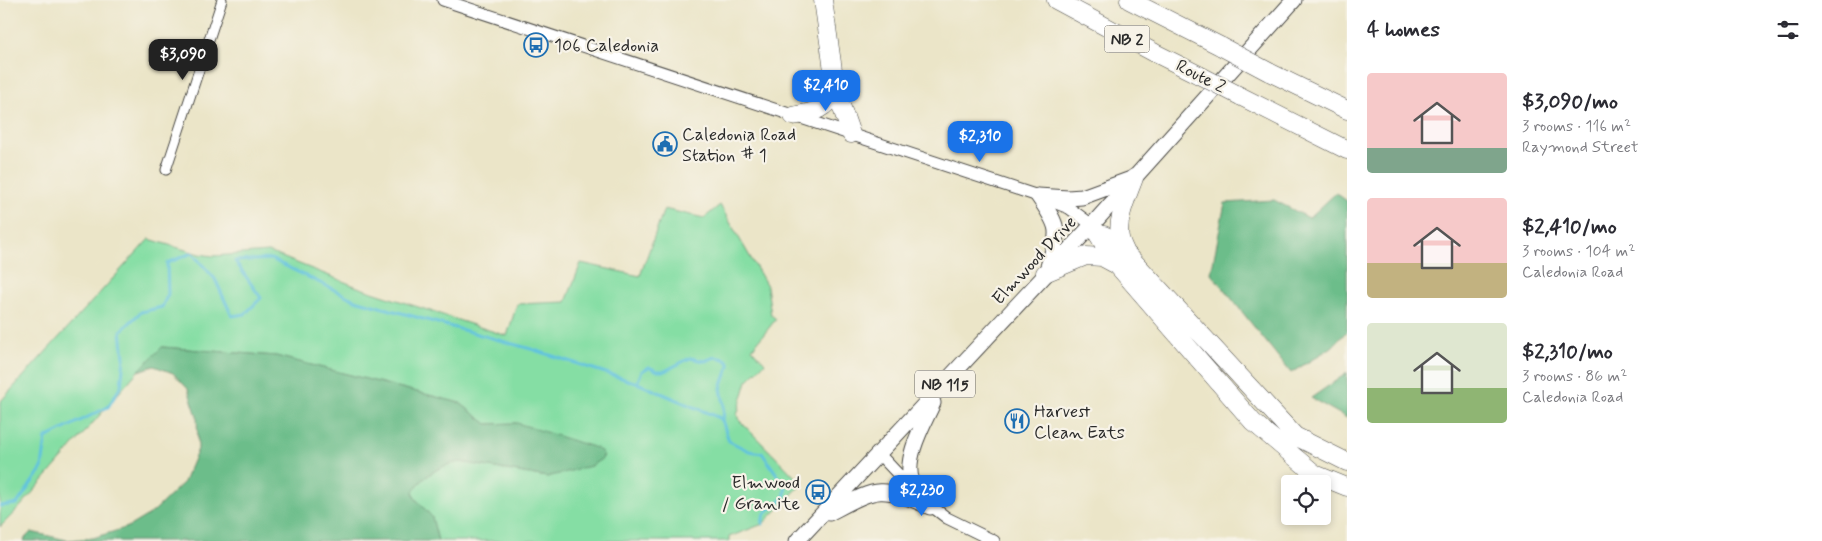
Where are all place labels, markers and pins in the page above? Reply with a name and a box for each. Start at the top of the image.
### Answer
bus stop icon: 106 Caledonia [523,32,549,58]
place label: 106 Caledonia [554,34,659,58]
pin: $3,090 [142,38,224,81]
pin: $2,410 [785,70,867,112]
pin: $2,310 [939,120,1021,163]
place label: Caledonia Road Station # 1 [682,123,796,168]
public building icon: Caledonia Road Station # 1 [652,131,678,157]
place label: Harvest Clean Eats [1034,400,1125,445]
restaurant icon: Harvest Clean Eats [1004,408,1030,434]
place label: Elmwood / Granite [722,471,800,516]
pin: $2,230 [881,474,963,517]
bus stop icon: Elmwood / Granite [805,479,831,505]

